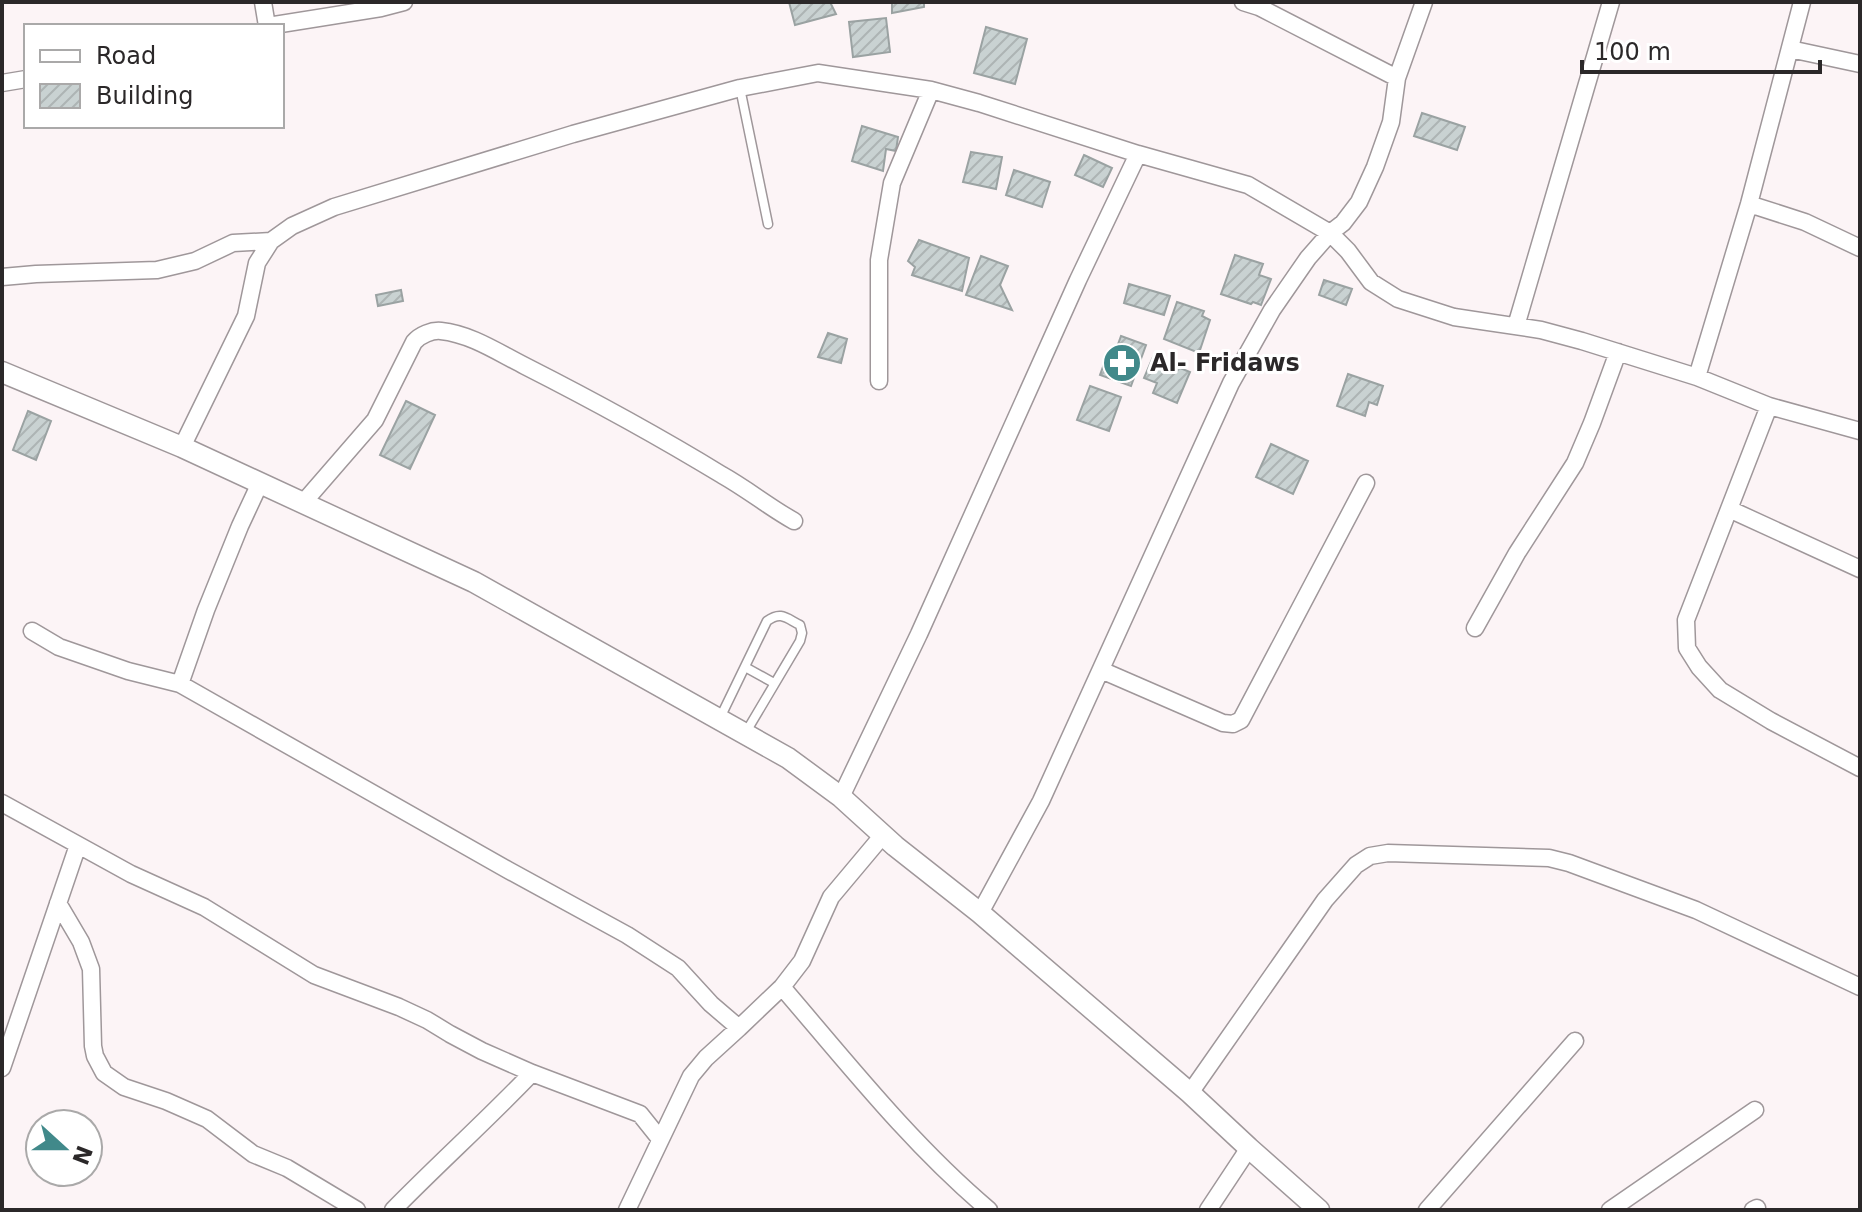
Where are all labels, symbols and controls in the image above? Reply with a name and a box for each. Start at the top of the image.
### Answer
legend [24,24,284,128]
scale bar [1582,24,1820,74]
text: 100 m [1594,38,1671,66]
text: Road [96,42,156,70]
text: Building [96,82,193,110]
pharmacy icon: Al- Fridaws [1101,342,1143,384]
place label: Al- Fridaws [1150,349,1300,377]
north arrow [24,1108,104,1188]
text: N [67,1142,97,1168]

